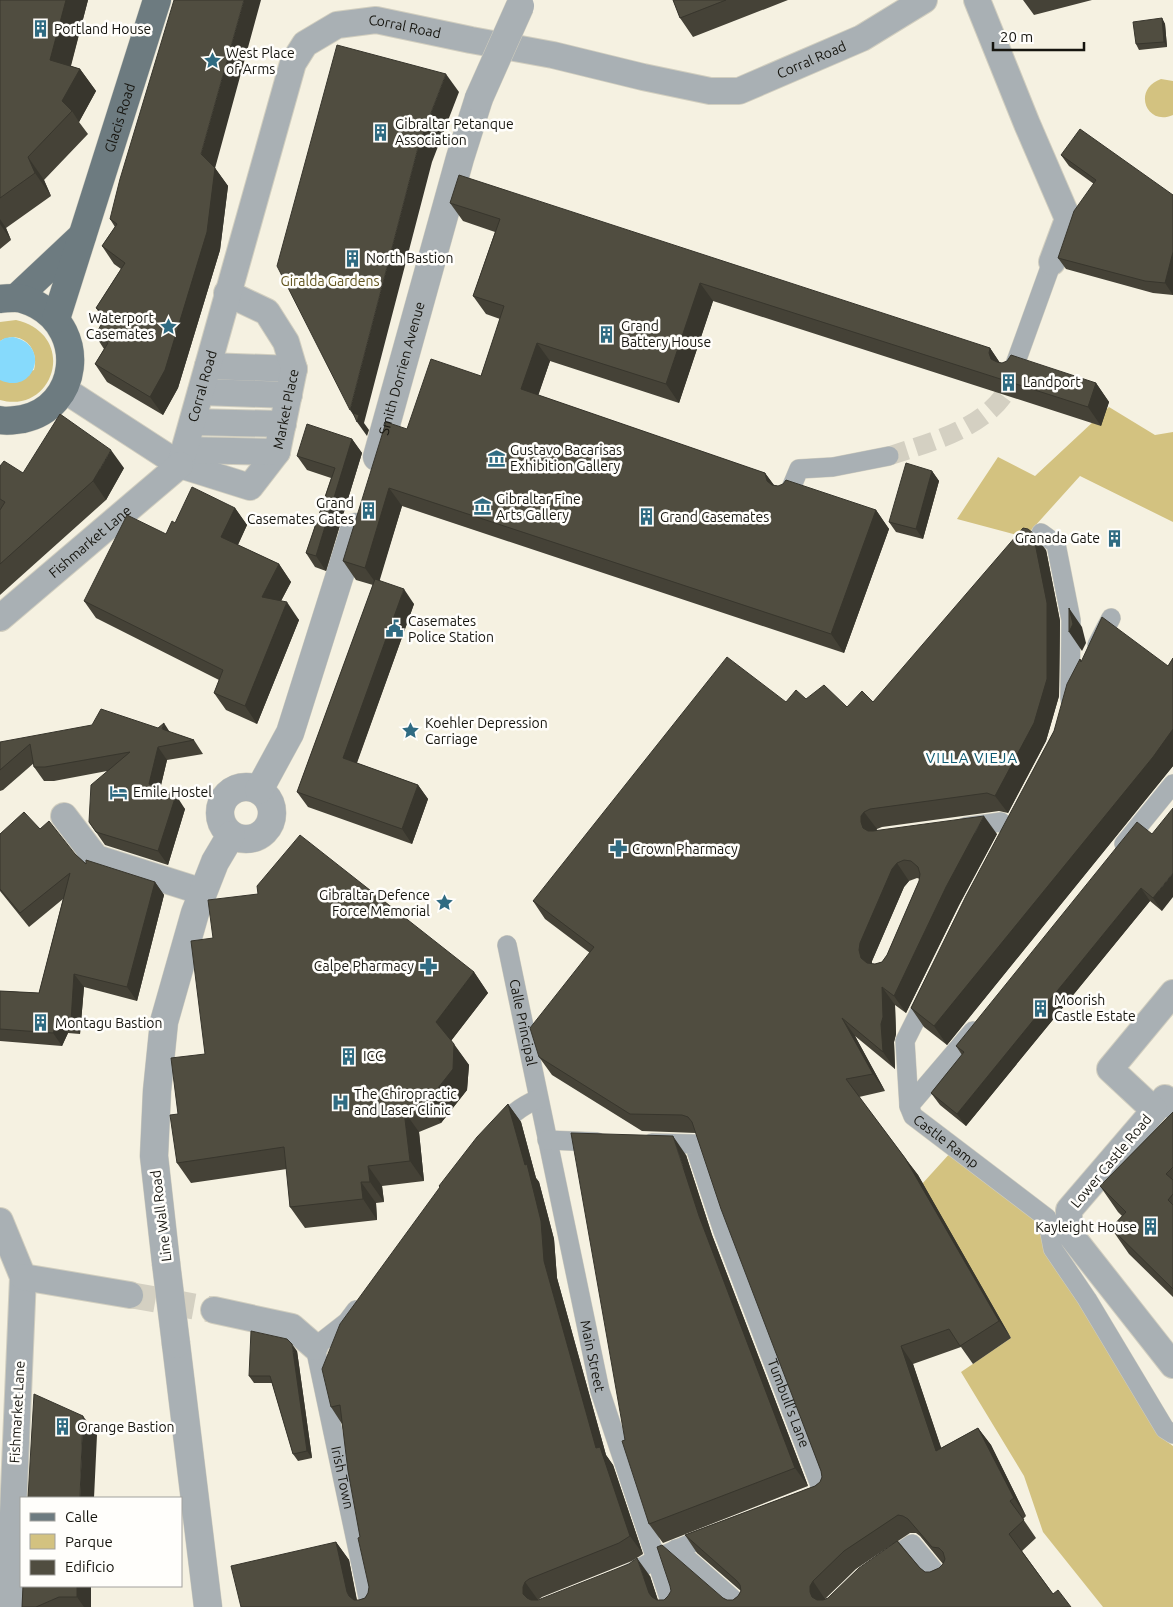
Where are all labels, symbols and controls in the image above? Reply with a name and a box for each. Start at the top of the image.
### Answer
street label: Corral Road [368,12,443,41]
building icon: Portland House [30,19,50,39]
scale bar [993,20,1084,52]
place label: Portland House [54,21,151,37]
text: 20 m [1000,28,1033,45]
street label: Corral Road [774,38,848,82]
place label: West Place of Arms [226,45,295,77]
place icon: West Place of Arms [202,51,222,71]
street label: Glacis Road [101,81,138,154]
place label: Gibraltar Petanque Association [395,116,514,148]
building icon: Gibraltar Petanque Association [371,122,391,142]
building icon: North Bastion [342,248,362,268]
place label: North Bastion [366,250,453,266]
park label: Giralda Gardens [280,273,380,289]
street label: Smith Dorrien Avenue [375,300,428,437]
place label: Waterport Casemates [86,310,154,342]
place icon: Waterport Casemates [158,316,178,336]
place label: Grand Battery House [621,318,711,350]
building icon: Grand Battery House [597,324,617,344]
street label: Corral Road [185,348,220,424]
street label: Market Place [270,367,302,451]
building icon: Landport [999,372,1019,392]
place label: Landport [1023,374,1081,390]
place label: Gustavo Bacarisas Exhibition Gallery [510,442,622,474]
museum icon: Gustavo Bacarisas Exhibition Gallery [486,448,506,468]
place label: Gibraltar Fine Arts Gallery [496,491,581,523]
place label: Grand Casemates Gates [247,495,354,527]
museum icon: Gibraltar Fine Arts Gallery [472,497,492,517]
building icon: Grand Casemates Gates [358,501,378,521]
street label: Fishmarket Lane [46,502,134,581]
building icon: Grand Casemates [636,507,656,527]
place label: Grand Casemates [660,509,769,525]
building icon: Granada Gate [1104,528,1124,548]
place label: Granada Gate [1015,530,1100,546]
place label: Casemates Police Station [408,613,494,645]
public building icon: Casemates Police Station [384,619,404,639]
place label: Koehler Depression Carriage [425,715,548,747]
place icon: Koehler Depression Carriage [401,721,421,741]
district label: VILLA VIEJA [926,749,1018,766]
hotel icon: Emile Hostel [109,782,129,802]
place label: Emile Hostel [133,784,212,800]
pharmacy icon: Crown Pharmacy [608,839,628,859]
place label: Crown Pharmacy [632,841,738,857]
place label: Gibraltar Defence Force Memorial [319,887,430,919]
place icon: Gibraltar Defence Force Memorial [434,893,454,913]
pharmacy icon: Calpe Pharmacy [418,956,438,976]
place label: Calpe Pharmacy [314,958,414,974]
street label: Calle Principal [506,978,540,1067]
place label: Moorish Castle Estate [1054,992,1136,1024]
building icon: Moorish Castle Estate [1030,998,1050,1018]
building icon: Montagu Bastion [31,1013,51,1033]
place label: Montagu Bastion [55,1015,163,1031]
building icon: ICC [339,1046,359,1066]
place label: ICC [363,1048,384,1064]
place label: The Chiropractic and Laser Clinic [354,1086,457,1118]
hospital icon: The Chiropractic and Laser Clinic [330,1092,350,1112]
street label: Castle Ramp [910,1111,982,1171]
street label: Lower Castle Road [1067,1111,1155,1211]
street label: Line Wall Road [147,1169,175,1263]
building icon: Kayleight House [1141,1217,1161,1237]
place label: Kayleight House [1035,1219,1137,1235]
street label: Main Street [577,1319,608,1394]
street label: Tumbull's Lane [765,1356,813,1450]
street label: Fishmarket Lane [6,1360,28,1464]
building icon: Orange Bastion [53,1417,73,1437]
place label: Orange Bastion [77,1419,175,1435]
street label: Irish Town [328,1445,357,1510]
legend [20,1497,182,1587]
text: Calle [65,1508,98,1525]
text: Parque [65,1533,113,1550]
text: Edificio [65,1558,114,1575]

